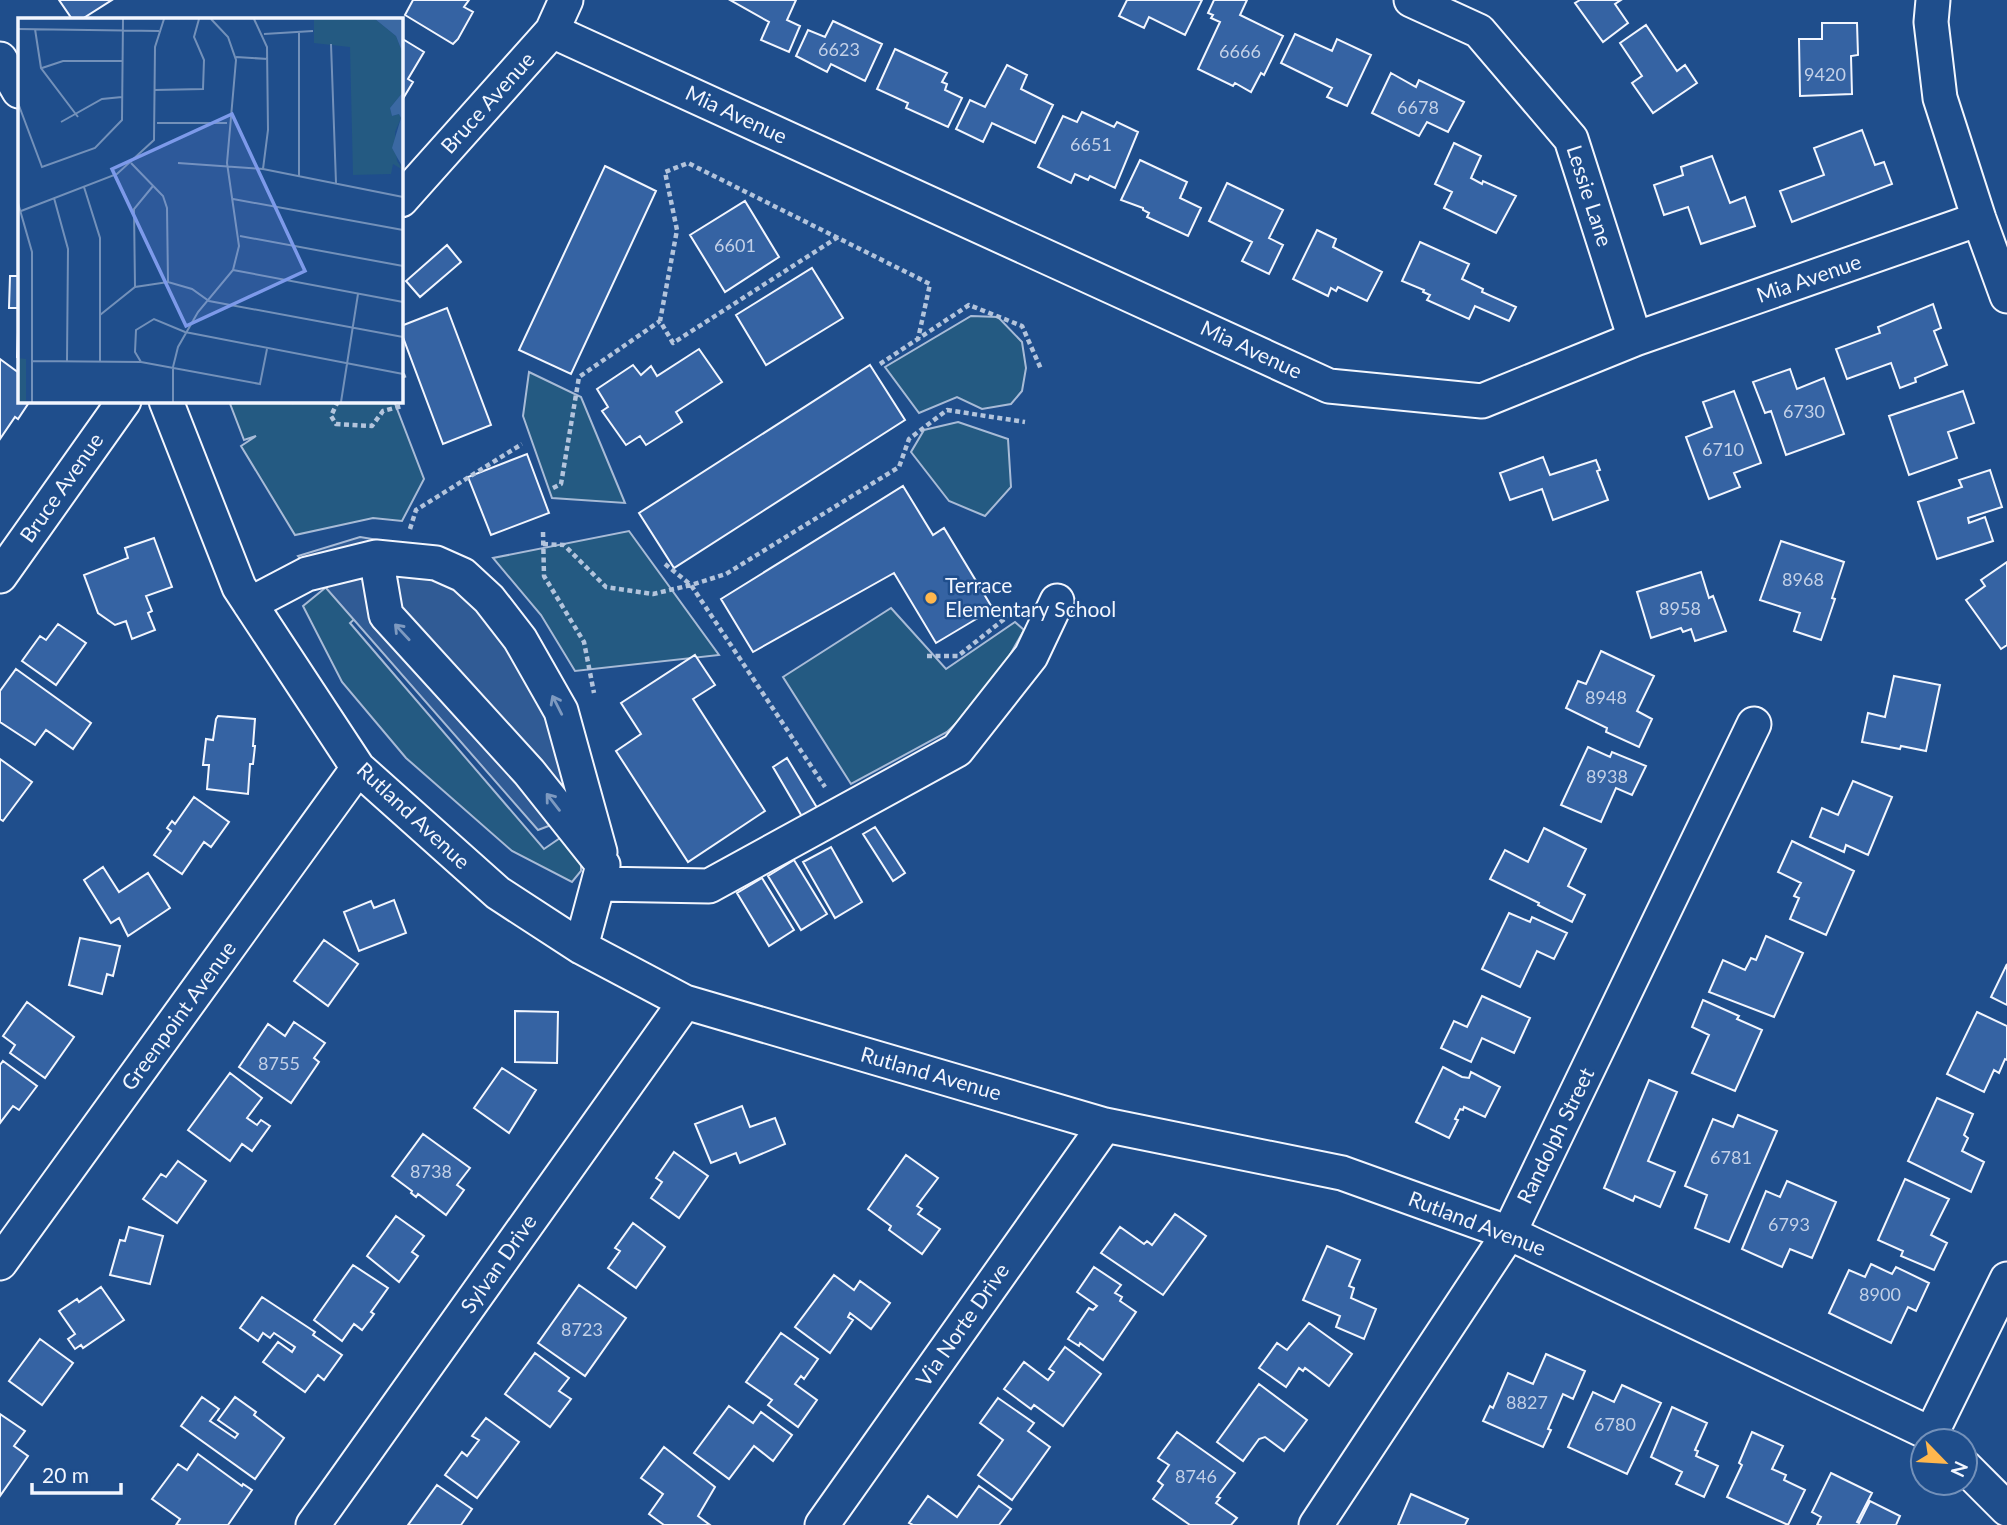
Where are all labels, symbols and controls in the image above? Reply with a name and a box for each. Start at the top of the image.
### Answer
inset map [18,18,402,402]
house number: 6623 [818,38,860,60]
house number: 6666 [1219,40,1261,62]
street label: Bruce Avenue [435,46,539,158]
house number: 9420 [1804,63,1846,85]
street label: Mia Avenue [682,79,791,148]
house number: 6678 [1397,96,1439,118]
house number: 6651 [1070,133,1112,155]
street label: Lessie Lane [1562,142,1619,249]
house number: 6601 [714,234,756,256]
street label: Mia Avenue [1753,248,1864,307]
street label: Mia Avenue [1197,314,1306,383]
house number: 6730 [1783,400,1825,422]
street label: Bruce Avenue [14,428,108,547]
house number: 6710 [1702,438,1744,460]
house number: 8968 [1782,568,1824,590]
place label: Terrace Elementary School [945,572,1116,621]
marker: Terrace Elementary School [923,590,939,606]
house number: 8958 [1659,597,1701,619]
one-way arrow [393,624,410,641]
house number: 8948 [1585,686,1627,708]
one-way arrow [550,696,564,716]
street label: Rutland Avenue [352,756,476,874]
house number: 8938 [1586,765,1628,787]
one-way arrow [546,793,561,812]
street label: Greenpoint Avenue [115,936,240,1095]
street label: Rutland Avenue [858,1041,1005,1105]
house number: 8755 [258,1052,300,1074]
street label: Randolph Street [1511,1063,1599,1207]
house number: 6781 [1710,1146,1752,1168]
house number: 8738 [410,1160,452,1182]
street label: Rutland Avenue [1405,1185,1550,1260]
street label: Sylvan Drive [455,1209,541,1317]
house number: 6793 [1768,1213,1810,1235]
street label: Via Norte Drive [910,1258,1013,1390]
house number: 8900 [1859,1283,1901,1305]
house number: 8723 [561,1318,603,1340]
house number: 8827 [1506,1391,1548,1413]
house number: 6780 [1594,1413,1636,1435]
north arrow [1909,1427,1979,1497]
scale bar [32,1452,121,1496]
text: N [1946,1458,1973,1481]
text: 20 m [42,1462,89,1487]
house number: 8746 [1175,1465,1217,1487]

